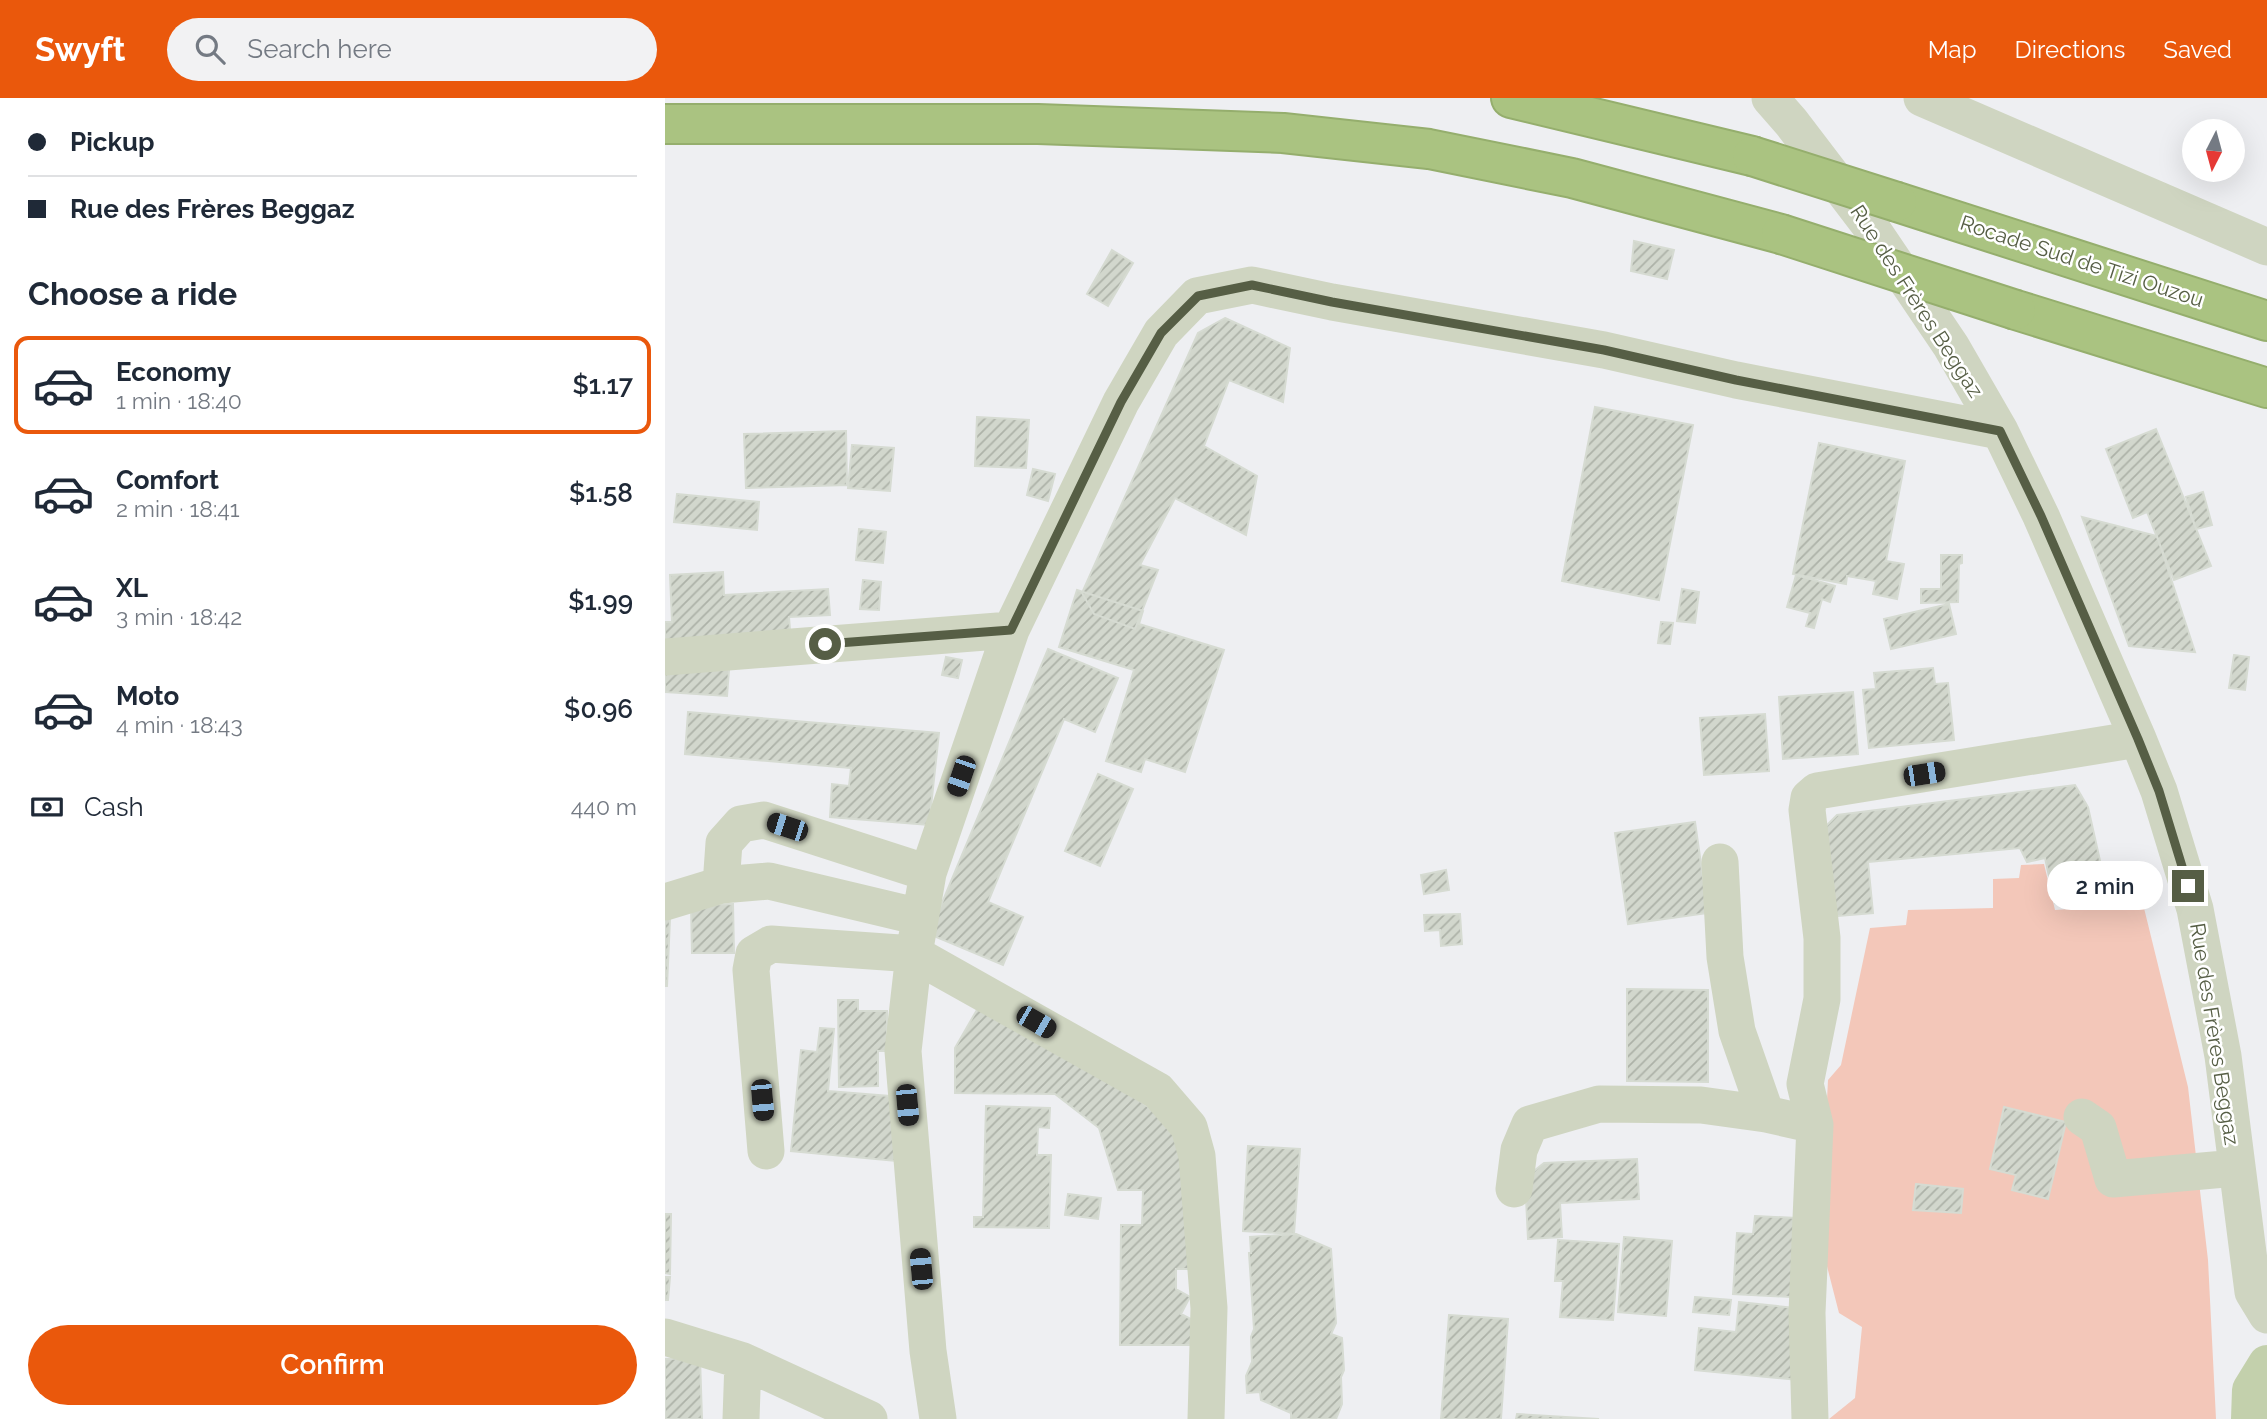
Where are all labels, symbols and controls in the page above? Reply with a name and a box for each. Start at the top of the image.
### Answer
search box [167,18,657,81]
text: Swyft [35,30,125,69]
icon: search [191,30,229,68]
text: Search here [247,34,392,64]
text: Map [1928,35,1977,64]
text: Directions [2015,35,2125,64]
text: Saved [2163,35,2232,64]
north arrow [2182,119,2245,182]
map controls [2182,119,2245,182]
text: Pickup [70,127,155,157]
text: Rue des Frères Beggaz [70,194,355,224]
street label: Rue des Frères Beggaz [1845,200,1989,402]
street label: Rocade Sud de Tizi Ouzou [1957,210,2207,312]
text: Choose a ride [28,275,237,312]
icon: car [32,354,95,417]
text: Economy [116,357,231,387]
text: $1.17 [572,370,633,400]
text: 1 min · 18:40 [116,387,242,414]
icon: car [32,462,95,525]
text: Comfort [116,465,219,495]
text: $1.58 [569,478,633,508]
text: 2 min · 18:41 [116,495,240,522]
icon: car [32,570,95,633]
text: XL [116,573,148,603]
text: $1.99 [568,586,633,616]
text: 3 min · 18:42 [116,603,242,630]
route start [809,628,841,660]
icon: car [32,678,95,741]
text: Moto [116,681,179,711]
text: $0.96 [564,694,633,724]
text: 4 min · 18:43 [116,711,243,738]
car [945,753,978,799]
car [1902,760,1947,788]
icon: cash [28,788,66,826]
text: Cash [84,792,144,822]
text: 440 m [571,793,637,820]
car [764,811,811,843]
callout: 2 min [2048,862,2163,910]
route end [2172,870,2204,902]
text: 2 min [2076,872,2134,899]
street label: Rue des Frères Beggaz [2185,921,2245,1147]
car [1013,1002,1060,1042]
car [750,1078,775,1122]
car [895,1083,920,1127]
car [909,1247,934,1291]
button: Confirm [28,1325,637,1405]

